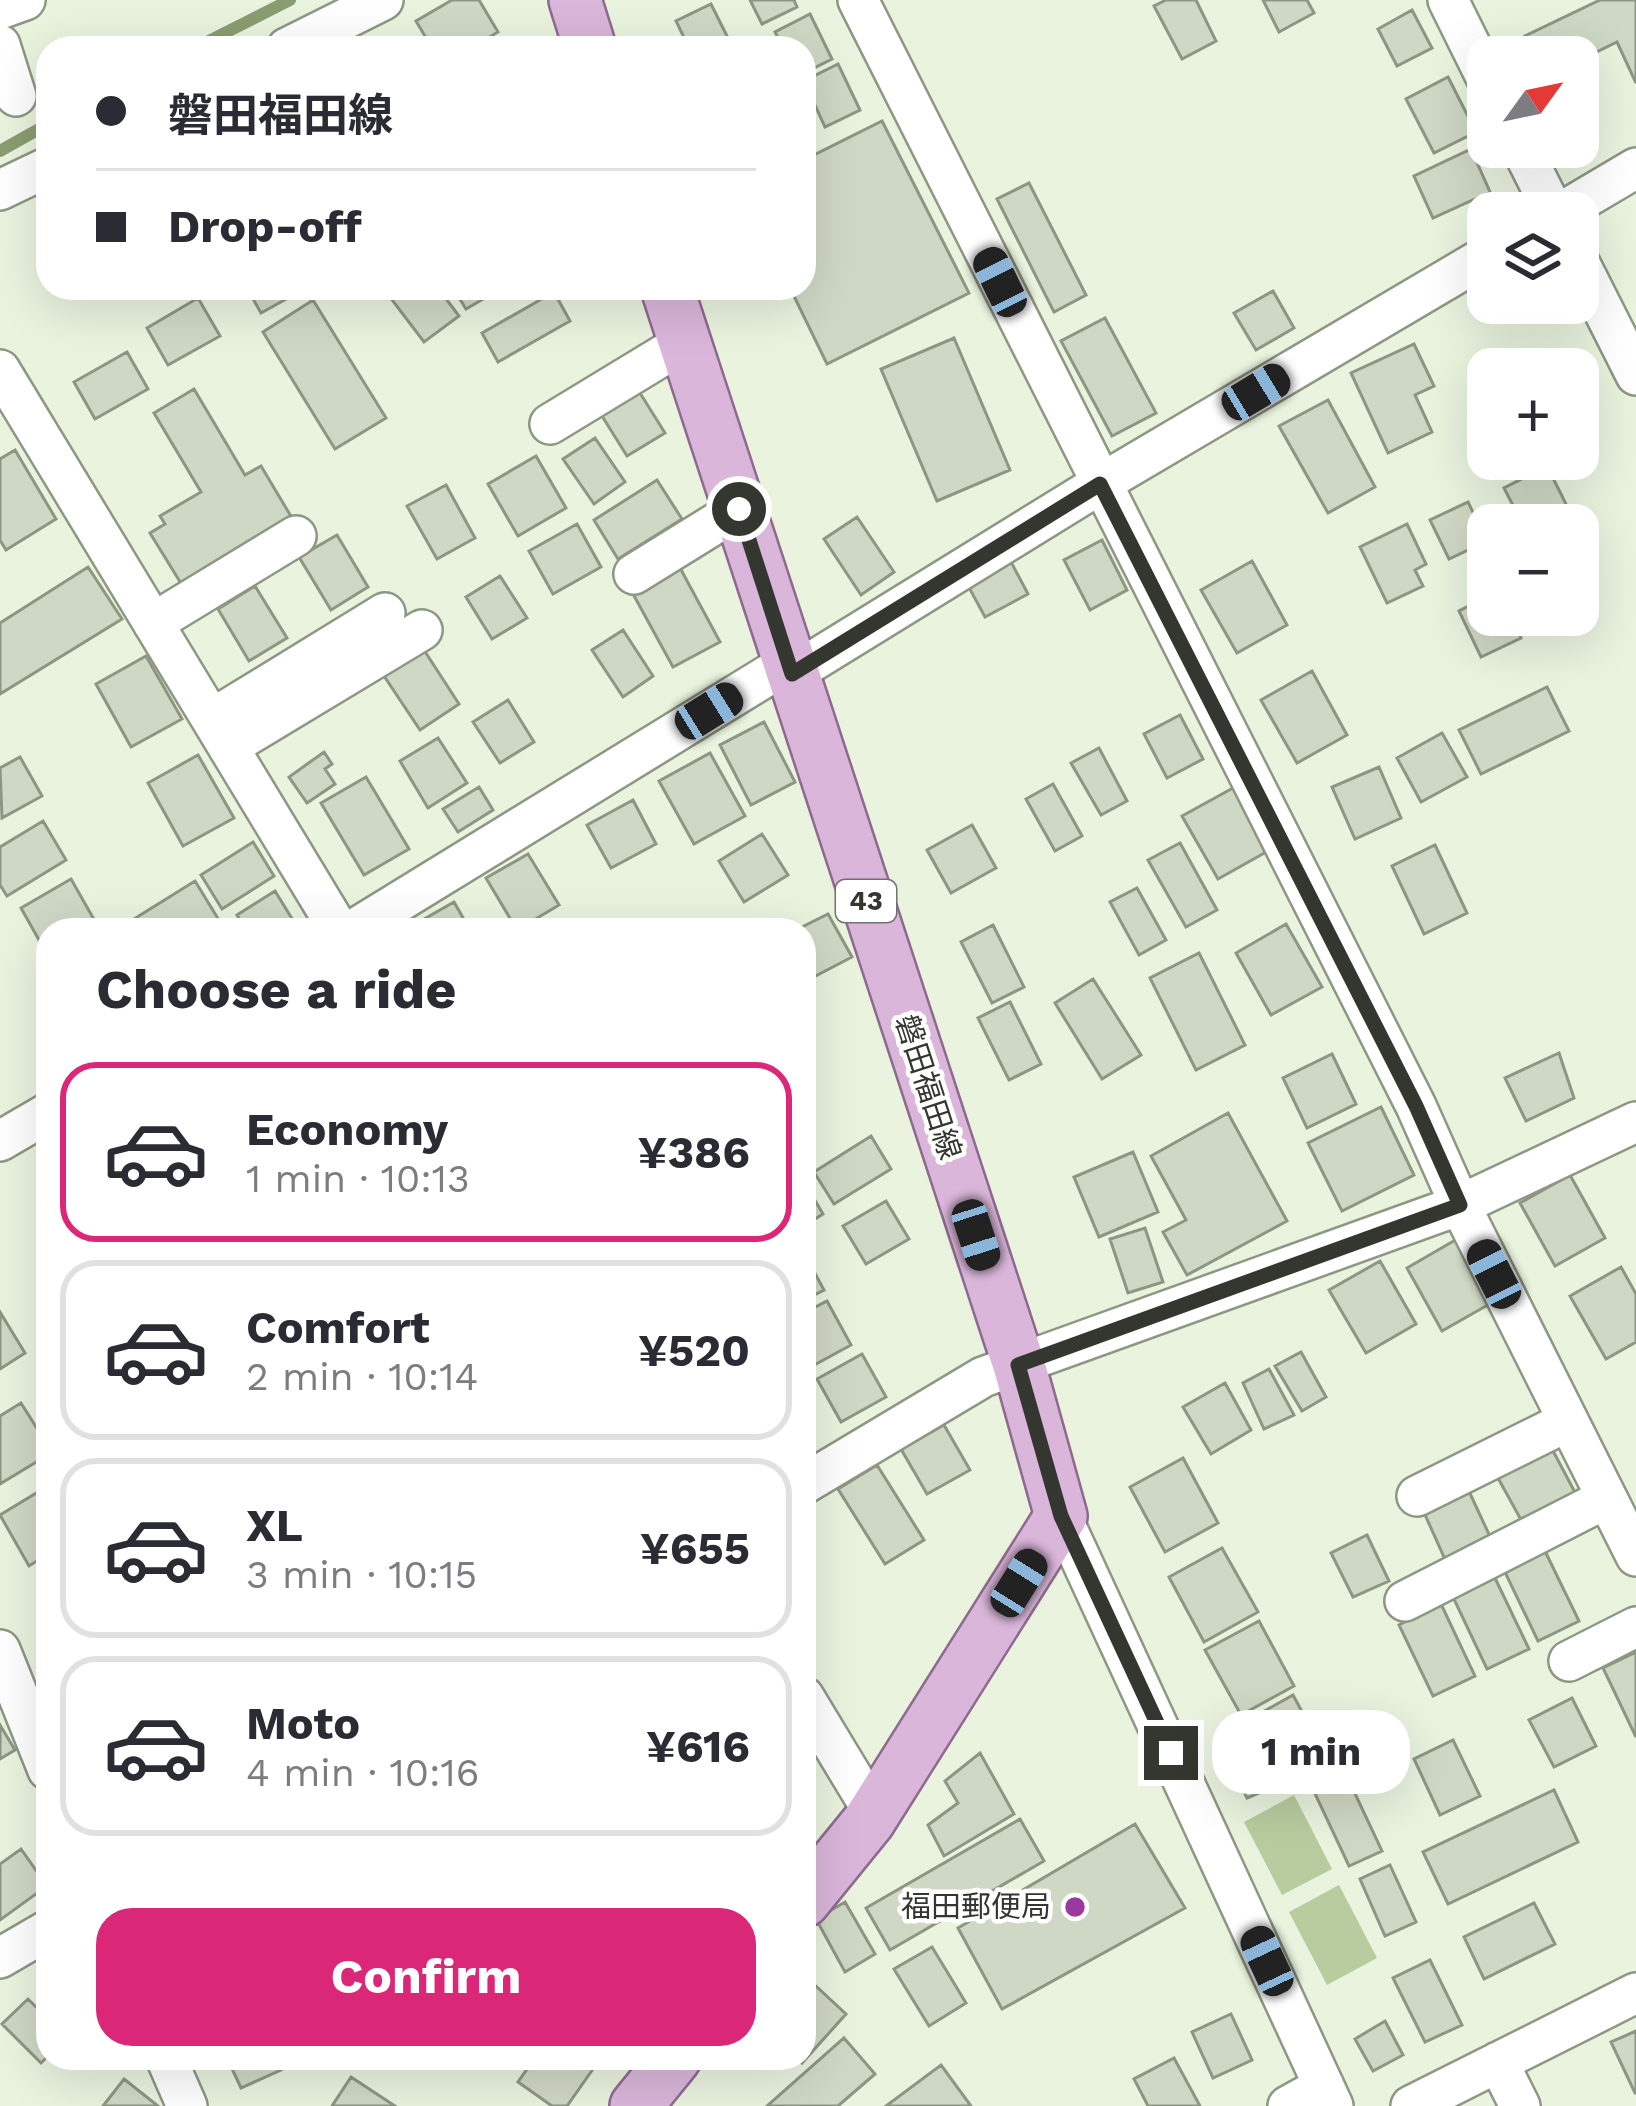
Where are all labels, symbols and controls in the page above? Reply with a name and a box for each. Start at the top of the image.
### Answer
north arrow [1467,36,1599,168]
map controls [1467,36,1599,636]
text: 磐田福田線 [168,89,393,142]
button: layers [1467,192,1599,324]
text: Drop-off [168,200,362,253]
car [968,242,1032,322]
button: + [1467,348,1599,480]
car [1216,358,1296,426]
route start [712,482,766,536]
button: − [1467,504,1599,636]
car [669,677,749,745]
road number: 43 [836,880,896,922]
text: Choose a ride [96,958,457,1021]
street label: 磐田福田線 [889,1010,968,1164]
icon: car [102,1098,210,1206]
text: Economy [246,1103,448,1156]
text: ¥386 [637,1126,750,1179]
text: 1 min · 10:13 [246,1156,470,1201]
car [948,1195,1004,1275]
car [1462,1234,1526,1314]
icon: car [102,1296,210,1404]
text: Comfort [246,1301,430,1354]
text: ¥520 [638,1324,750,1377]
text: 2 min · 10:14 [246,1354,478,1399]
icon: car [102,1494,210,1602]
text: XL [246,1499,303,1552]
text: ¥655 [640,1522,750,1575]
car [985,1543,1053,1623]
text: 3 min · 10:15 [246,1552,477,1597]
icon: car [102,1692,210,1800]
text: Moto [246,1697,360,1750]
callout: 1 min [1213,1711,1411,1795]
text: ¥616 [646,1720,750,1773]
route end [1144,1726,1198,1780]
text: 1 min [1261,1729,1361,1774]
text: 4 min · 10:16 [246,1750,479,1795]
place label: 福田郵便局 [901,1889,1051,1924]
marker: 福田郵便局 [1062,1894,1088,1920]
button: Confirm [96,1908,756,2046]
car [1235,1921,1299,2001]

